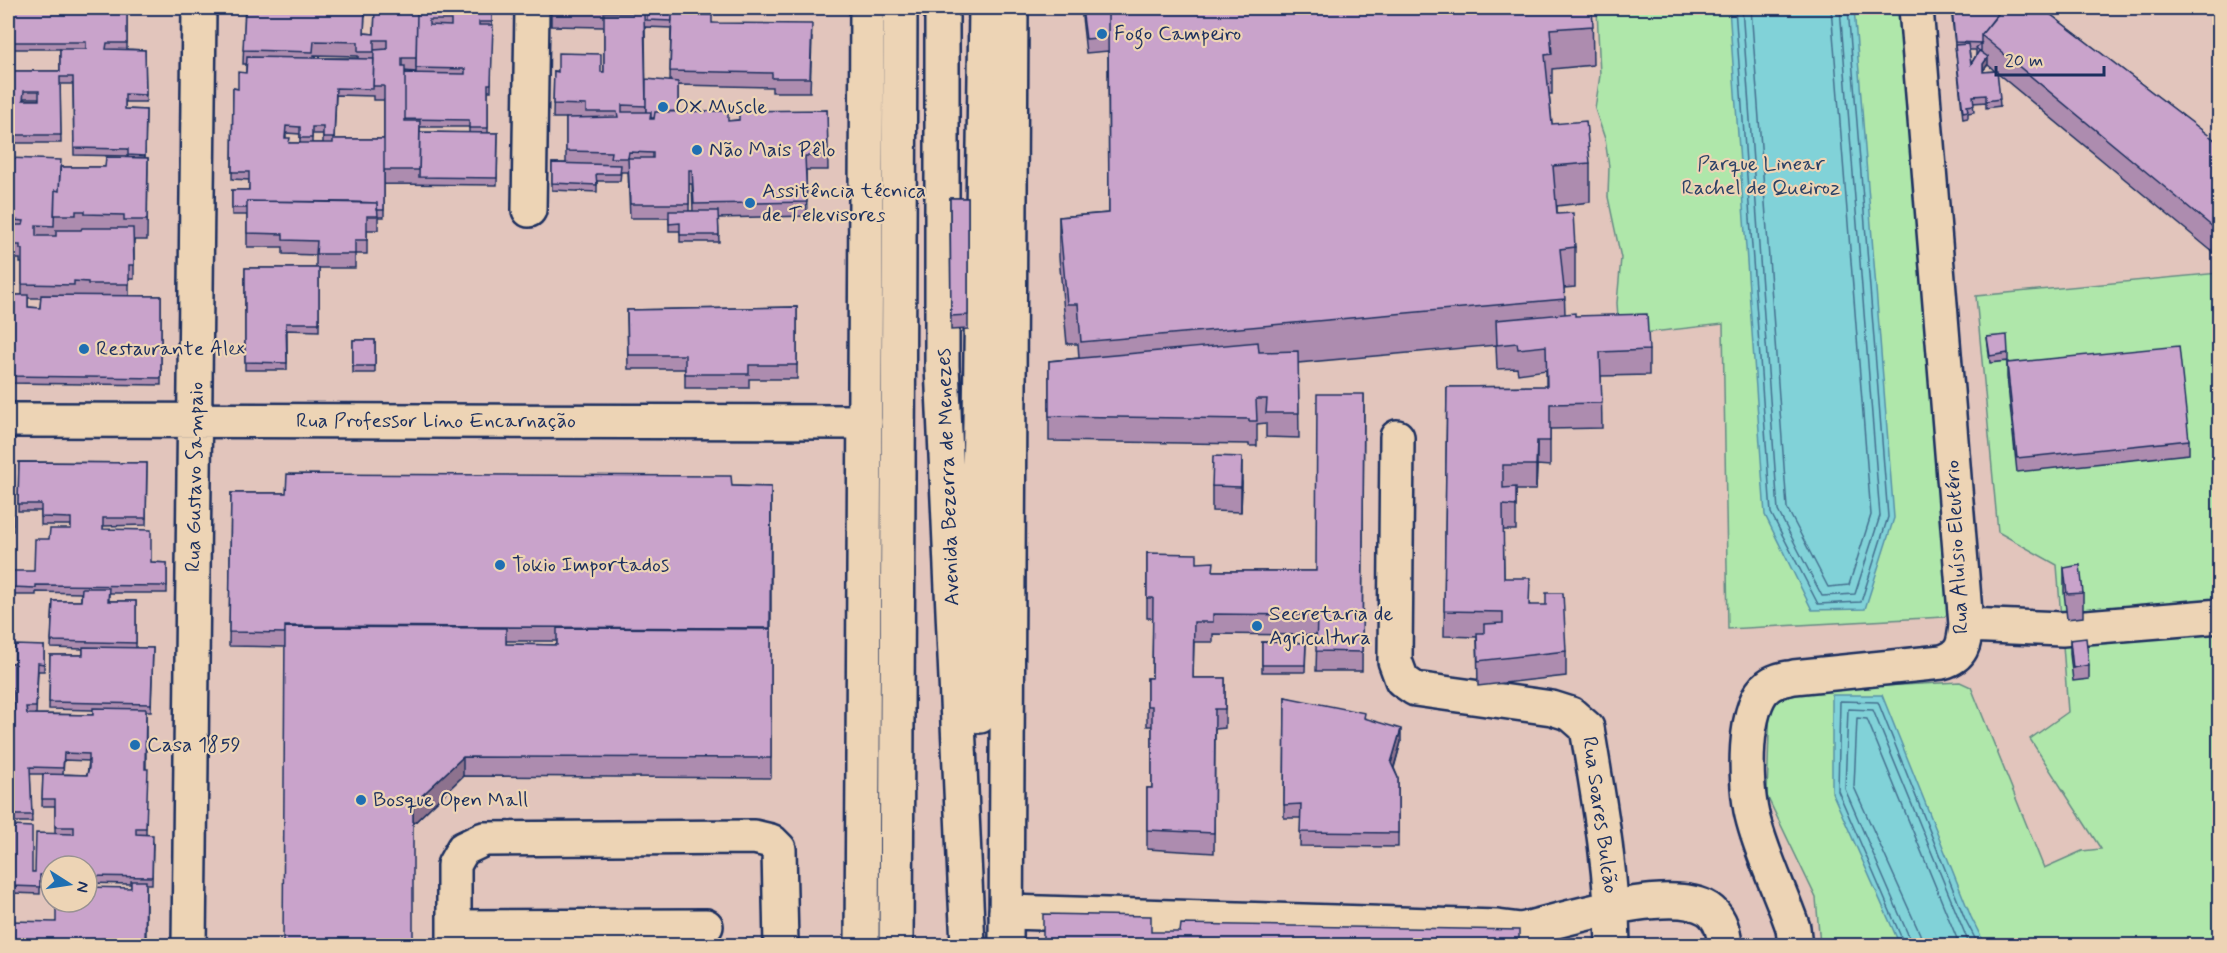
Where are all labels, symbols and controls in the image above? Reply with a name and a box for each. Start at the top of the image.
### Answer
place label: Fogo Campeiro [1114,20,1241,50]
marker: Fogo Campeiro [1095,27,1109,41]
scale bar [1996,39,2104,77]
text: 20 m [2005,49,2043,73]
place label: OX Muscle [675,93,767,121]
marker: OX Muscle [656,100,670,114]
place label: Não Mais Pêlo [709,136,835,164]
marker: Não Mais Pêlo [690,143,704,157]
park label: Parque Linear Rachel de Queiroz [1681,150,1841,202]
place label: Assitência técnica de Televisores [762,177,926,229]
marker: Assitência técnica de Televisores [743,196,757,210]
place label: Restaurante Alex [96,335,245,363]
marker: Restaurante Alex [77,342,91,356]
street label: Avenida Bezerra de Menezes [930,348,966,606]
street label: Rua Gustavo Sampaio [179,382,211,572]
street label: Rua Professor Lino Encarnação [296,407,576,435]
street label: Rua Aluísio Eleutério [1938,459,1976,635]
place label: Tokio Importados [512,551,669,579]
marker: Tokio Importados [493,558,507,572]
place label: Secretaria de Agricultura [1269,600,1393,652]
marker: Secretaria de Agricultura [1250,619,1264,633]
place label: Casa 1859 [147,731,241,759]
street label: Rua Soares Bulcão [1575,735,1625,895]
marker: Casa 1859 [128,738,142,752]
place label: Bosque Open Mall [373,786,528,814]
marker: Bosque Open Mall [354,793,368,807]
north arrow [39,854,99,914]
text: N [71,879,94,894]

